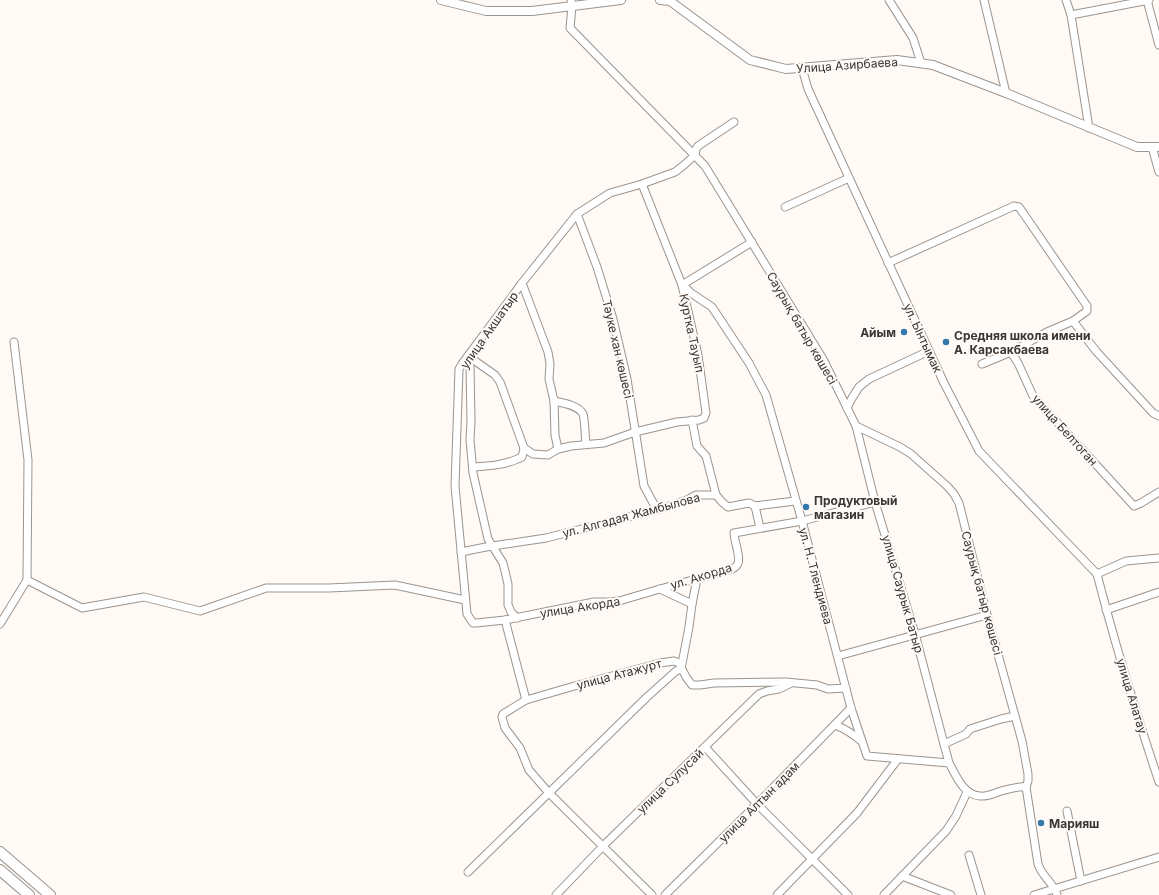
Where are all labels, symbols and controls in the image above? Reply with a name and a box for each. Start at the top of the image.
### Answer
street label: Улица Азирбаева [796,54,898,76]
street label: Саурық батыр көшесі [764,269,840,387]
street label: улица Акшатыр [457,288,521,372]
street label: Куртка Тауып [676,292,708,374]
street label: Тәуке хан көшесі [599,298,637,400]
street label: ул. Ынтымак [900,301,946,375]
place label: Айым [860,325,896,340]
marker: Айым [899,327,909,337]
place label: Средняя школа имени А. Карсакбаева [954,328,1091,357]
marker: Средняя школа имени А. Карсакбаева [941,337,951,347]
street label: улица Белтоган [1029,391,1101,469]
street label: ул. Алгадая Жамбылова [561,489,701,541]
place label: Продуктовый магазин [814,493,897,522]
marker: Продуктовый магазин [801,502,811,512]
street label: ул. Н. Тлендиева [796,526,836,626]
street label: Саурық батыр көшесі [958,529,1006,657]
street label: улица Саурык Батыр [879,533,927,655]
street label: ул. Акорда [669,560,733,592]
street label: улица Акорда [539,593,621,621]
street label: улица Атажурт [575,655,663,693]
street label: улица Алатау [1113,656,1151,736]
street label: улица Сулусай [634,746,706,816]
street label: улица Алтын адам [716,759,802,845]
place label: Марияш [1049,816,1099,831]
marker: Марияш [1036,818,1046,828]

